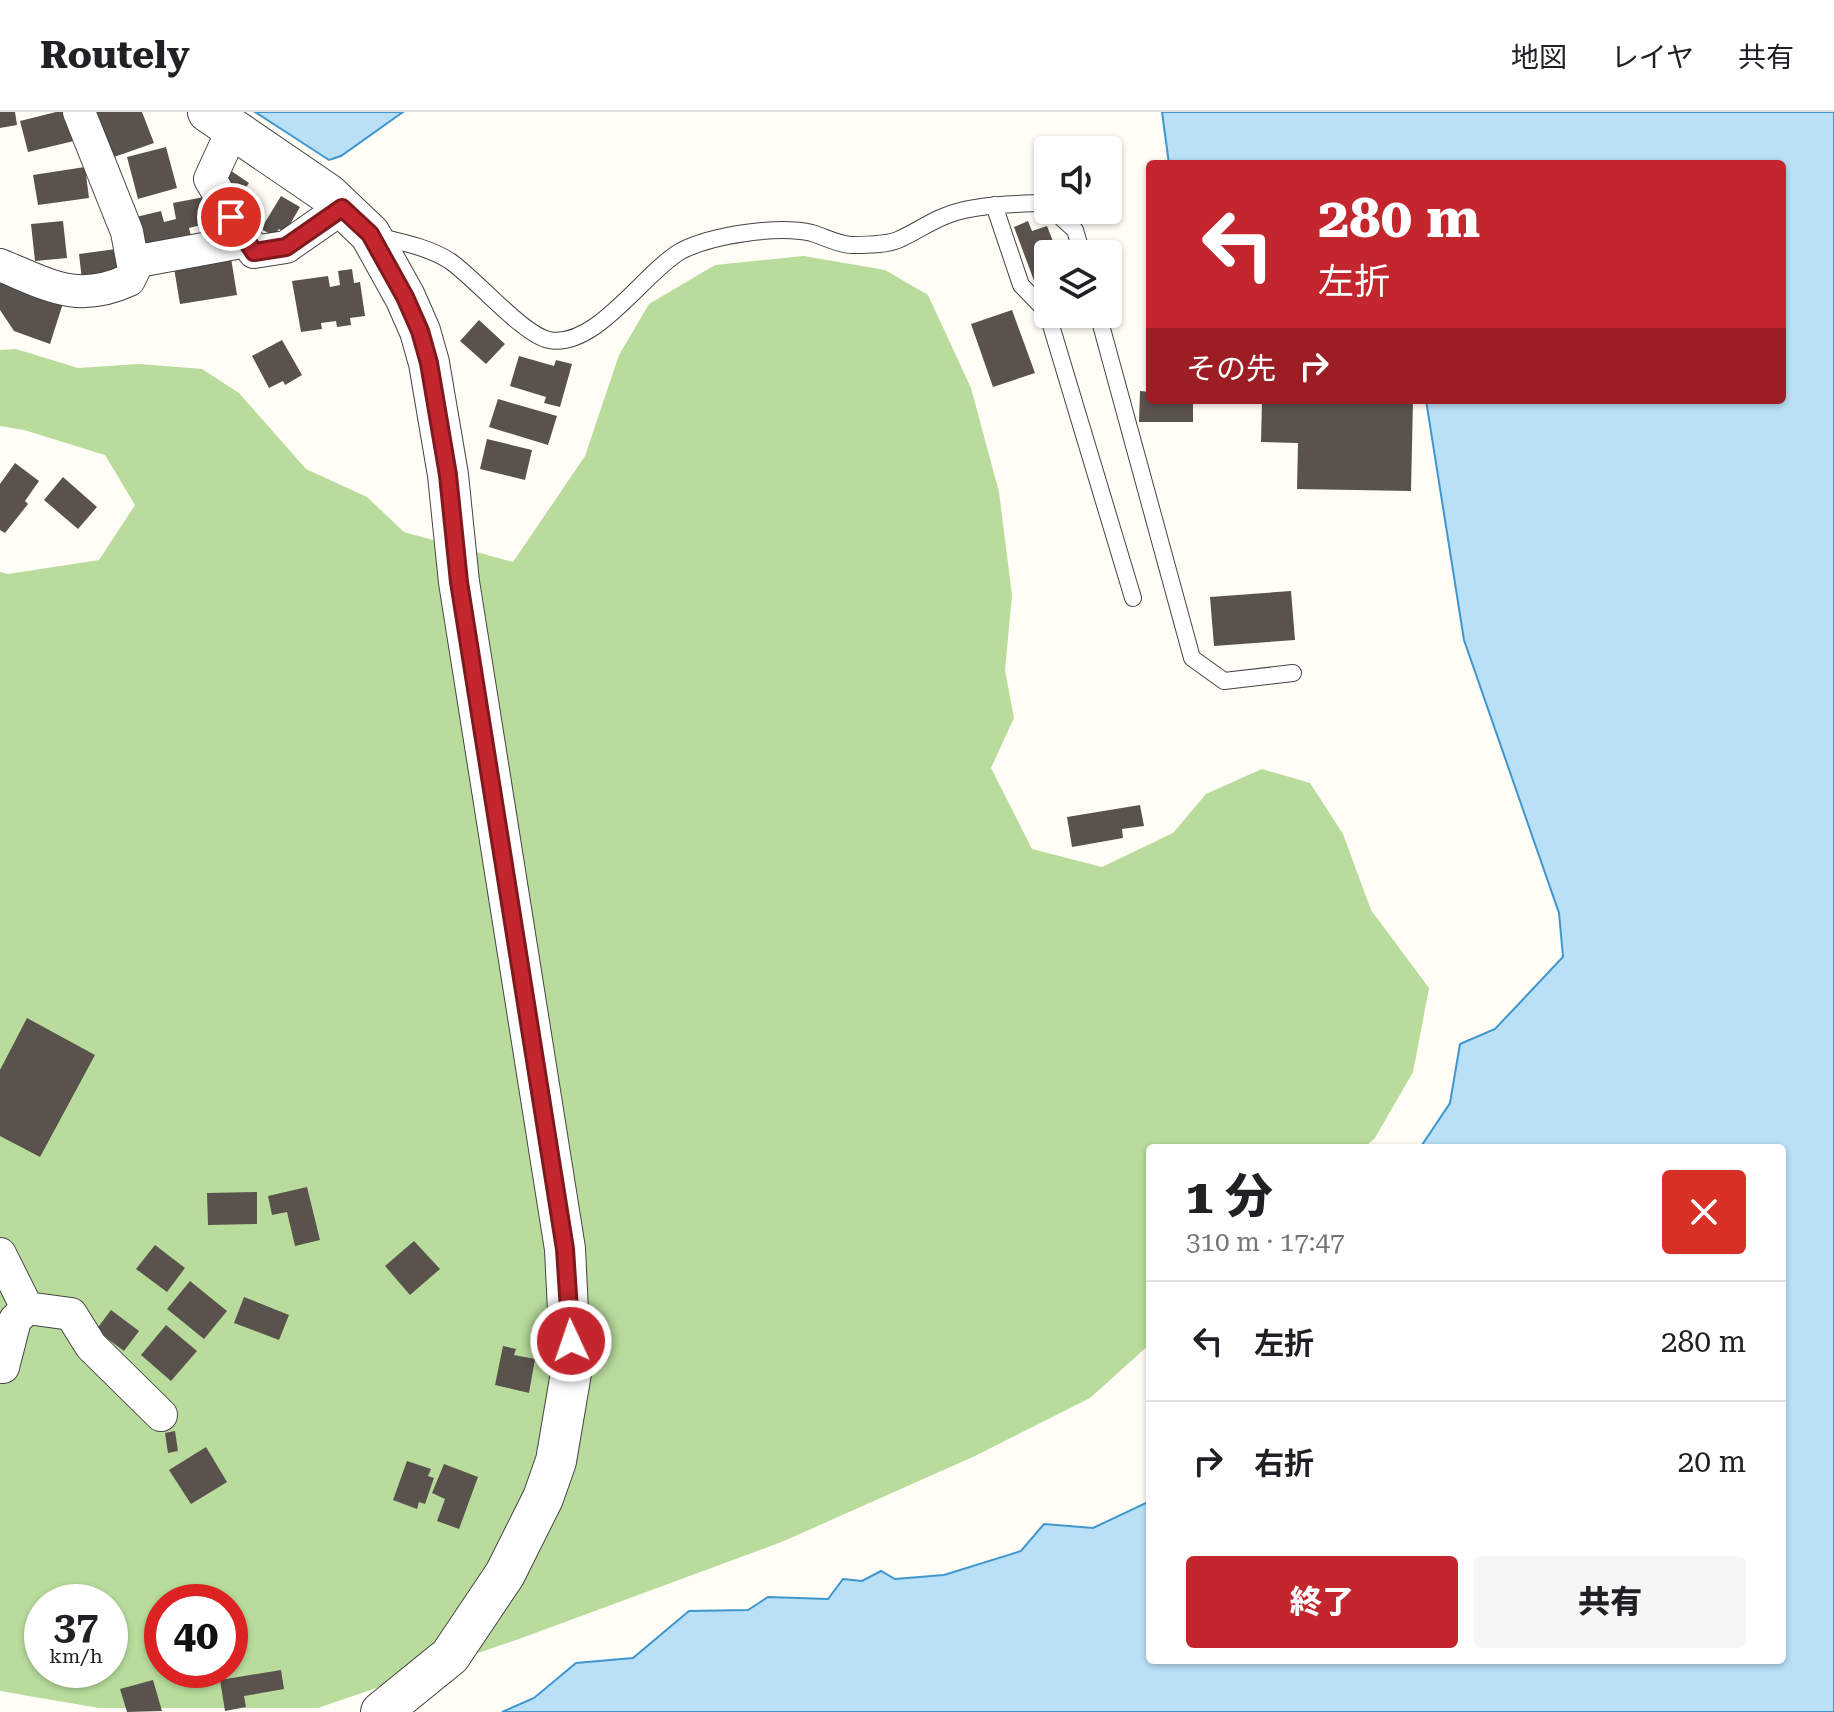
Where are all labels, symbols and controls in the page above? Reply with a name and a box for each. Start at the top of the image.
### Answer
text: Routely [40,33,190,77]
text: 地図 [1511,41,1567,74]
text: レイヤ [1611,41,1694,74]
text: 共有 [1738,41,1794,74]
map controls [1034,136,1122,328]
button: sound [1034,136,1122,224]
pin [197,183,265,251]
text: 280 m [1318,185,1480,251]
icon: left [1186,192,1290,296]
icon: arrive [209,195,253,239]
button: layers [1034,240,1122,328]
text: 左折 [1318,261,1390,303]
icon: right [1292,344,1336,388]
text: その先 [1186,351,1276,386]
text: 1 分 [1186,1169,1273,1225]
button: close [1662,1170,1746,1254]
text: 310 m · 17:47 [1186,1227,1345,1257]
position arrow [529,1299,613,1383]
icon: left [1186,1319,1230,1363]
text: 280 m [1661,1324,1746,1359]
text: 左折 [1254,1326,1314,1361]
icon: right [1186,1439,1230,1483]
text: 20 m [1677,1444,1746,1479]
text: 右折 [1254,1446,1314,1481]
button: 終了 [1186,1556,1458,1648]
button: 共有 [1474,1556,1746,1648]
speed limit sign: 40 [144,1584,248,1688]
text: 37 [54,1602,98,1649]
text: km/h [49,1644,103,1668]

